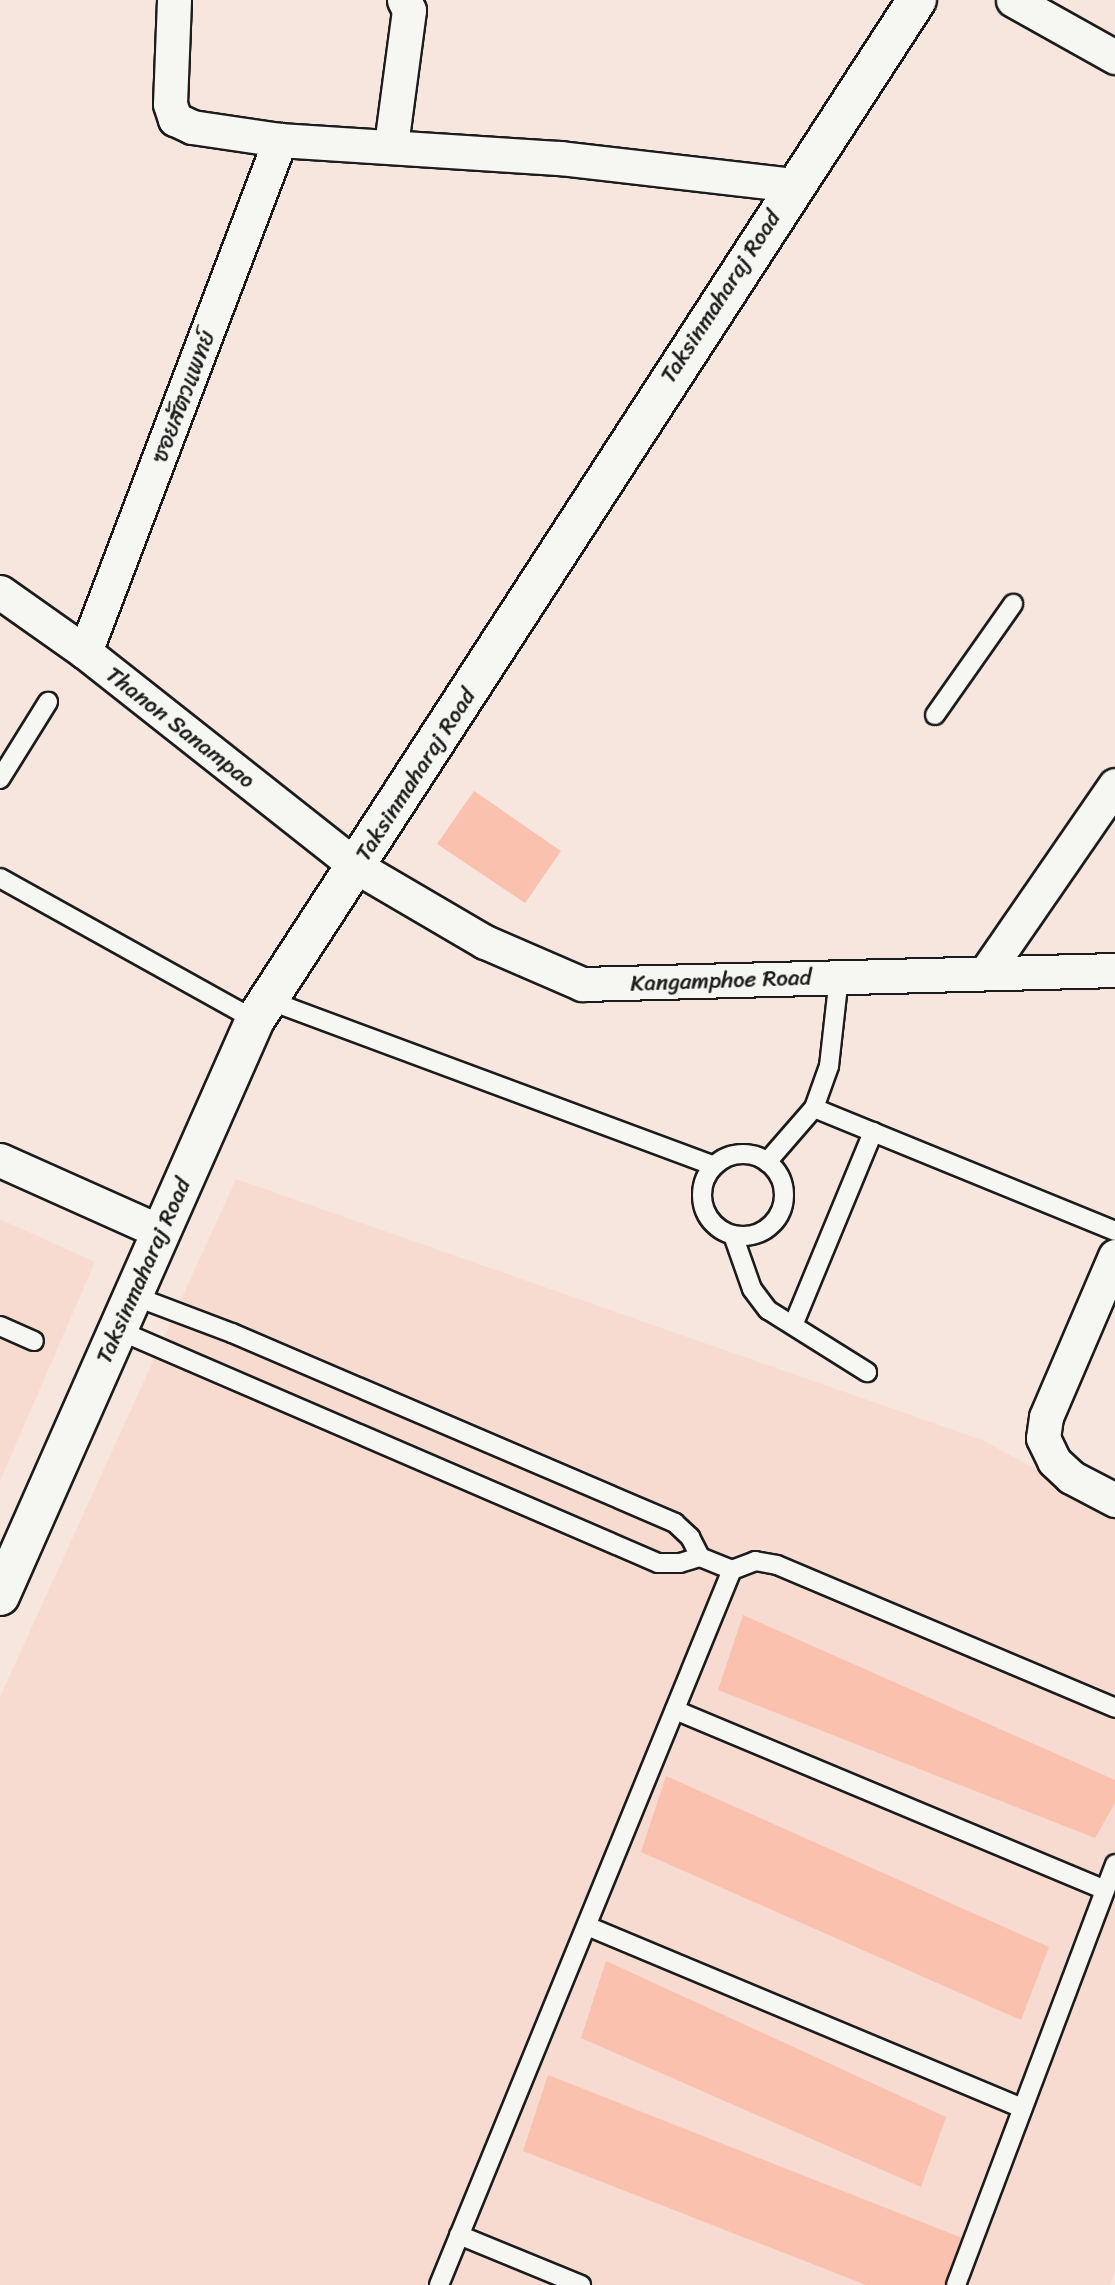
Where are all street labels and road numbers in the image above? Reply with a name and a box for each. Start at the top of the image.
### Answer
street label: Taksinmaharaj Road [655,205,787,389]
street label: ซอยสัตวแพทย์ [146,327,222,467]
street label: Thanon Sanampao [100,661,260,795]
street label: Taksinmaharaj Road [350,683,482,867]
street label: Kangamphoe Road [630,964,812,998]
street label: Taksinmaharaj Road [91,1174,197,1368]

